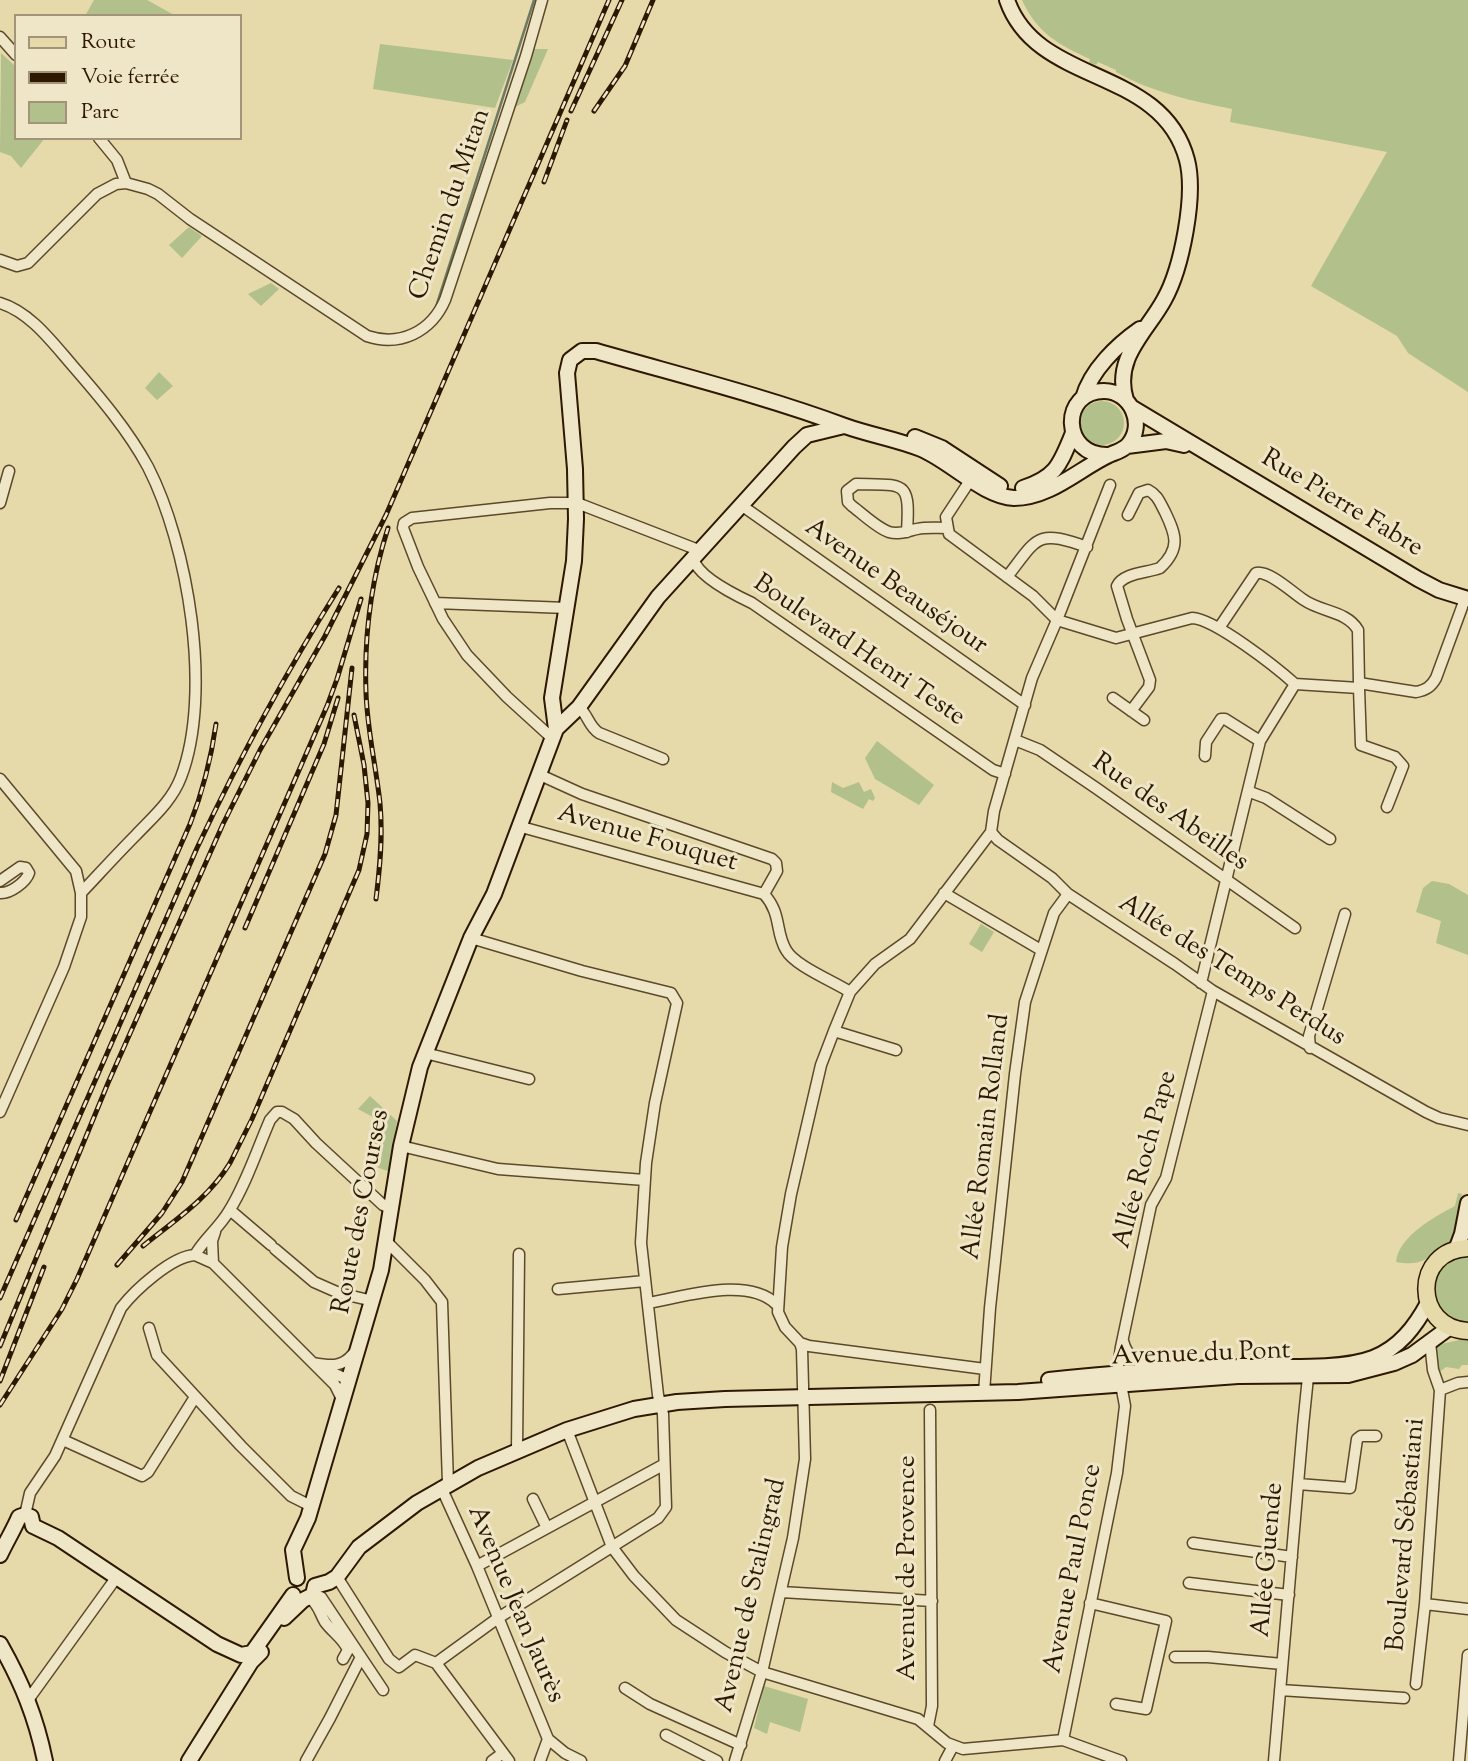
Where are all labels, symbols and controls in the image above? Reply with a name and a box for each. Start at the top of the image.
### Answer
legend [14,14,242,140]
text: Route [81,28,136,58]
text: Voie ferrée [81,63,179,93]
text: Parc [81,98,119,128]
street label: Chemin du Mitan [405,105,499,305]
street label: Rue Pierre Fabre [1254,444,1428,566]
street label: Avenue Beauséjour [798,513,992,663]
street label: Boulevard Henri Teste [746,569,970,735]
street label: Rue des Abeilles [1085,748,1253,880]
street label: Avenue Fouquet [553,799,741,881]
street label: Allée des Temps Perdus [1112,889,1350,1055]
street label: Allée Romain Rolland [957,1012,1019,1262]
street label: Allée Roch Pape [1108,1068,1186,1252]
street label: Route des Courses [328,1107,398,1317]
street label: Avenue du Pont [1111,1337,1291,1375]
street label: Boulevard Sébastiani [1382,1417,1434,1653]
street label: Avenue de Provence [894,1455,926,1681]
street label: Avenue Paul Ponce [1039,1462,1111,1676]
street label: Avenue de Stalingrad [711,1476,795,1716]
street label: Allée Guende [1248,1481,1292,1639]
street label: Avenue Jean Jaurès [458,1502,570,1708]

